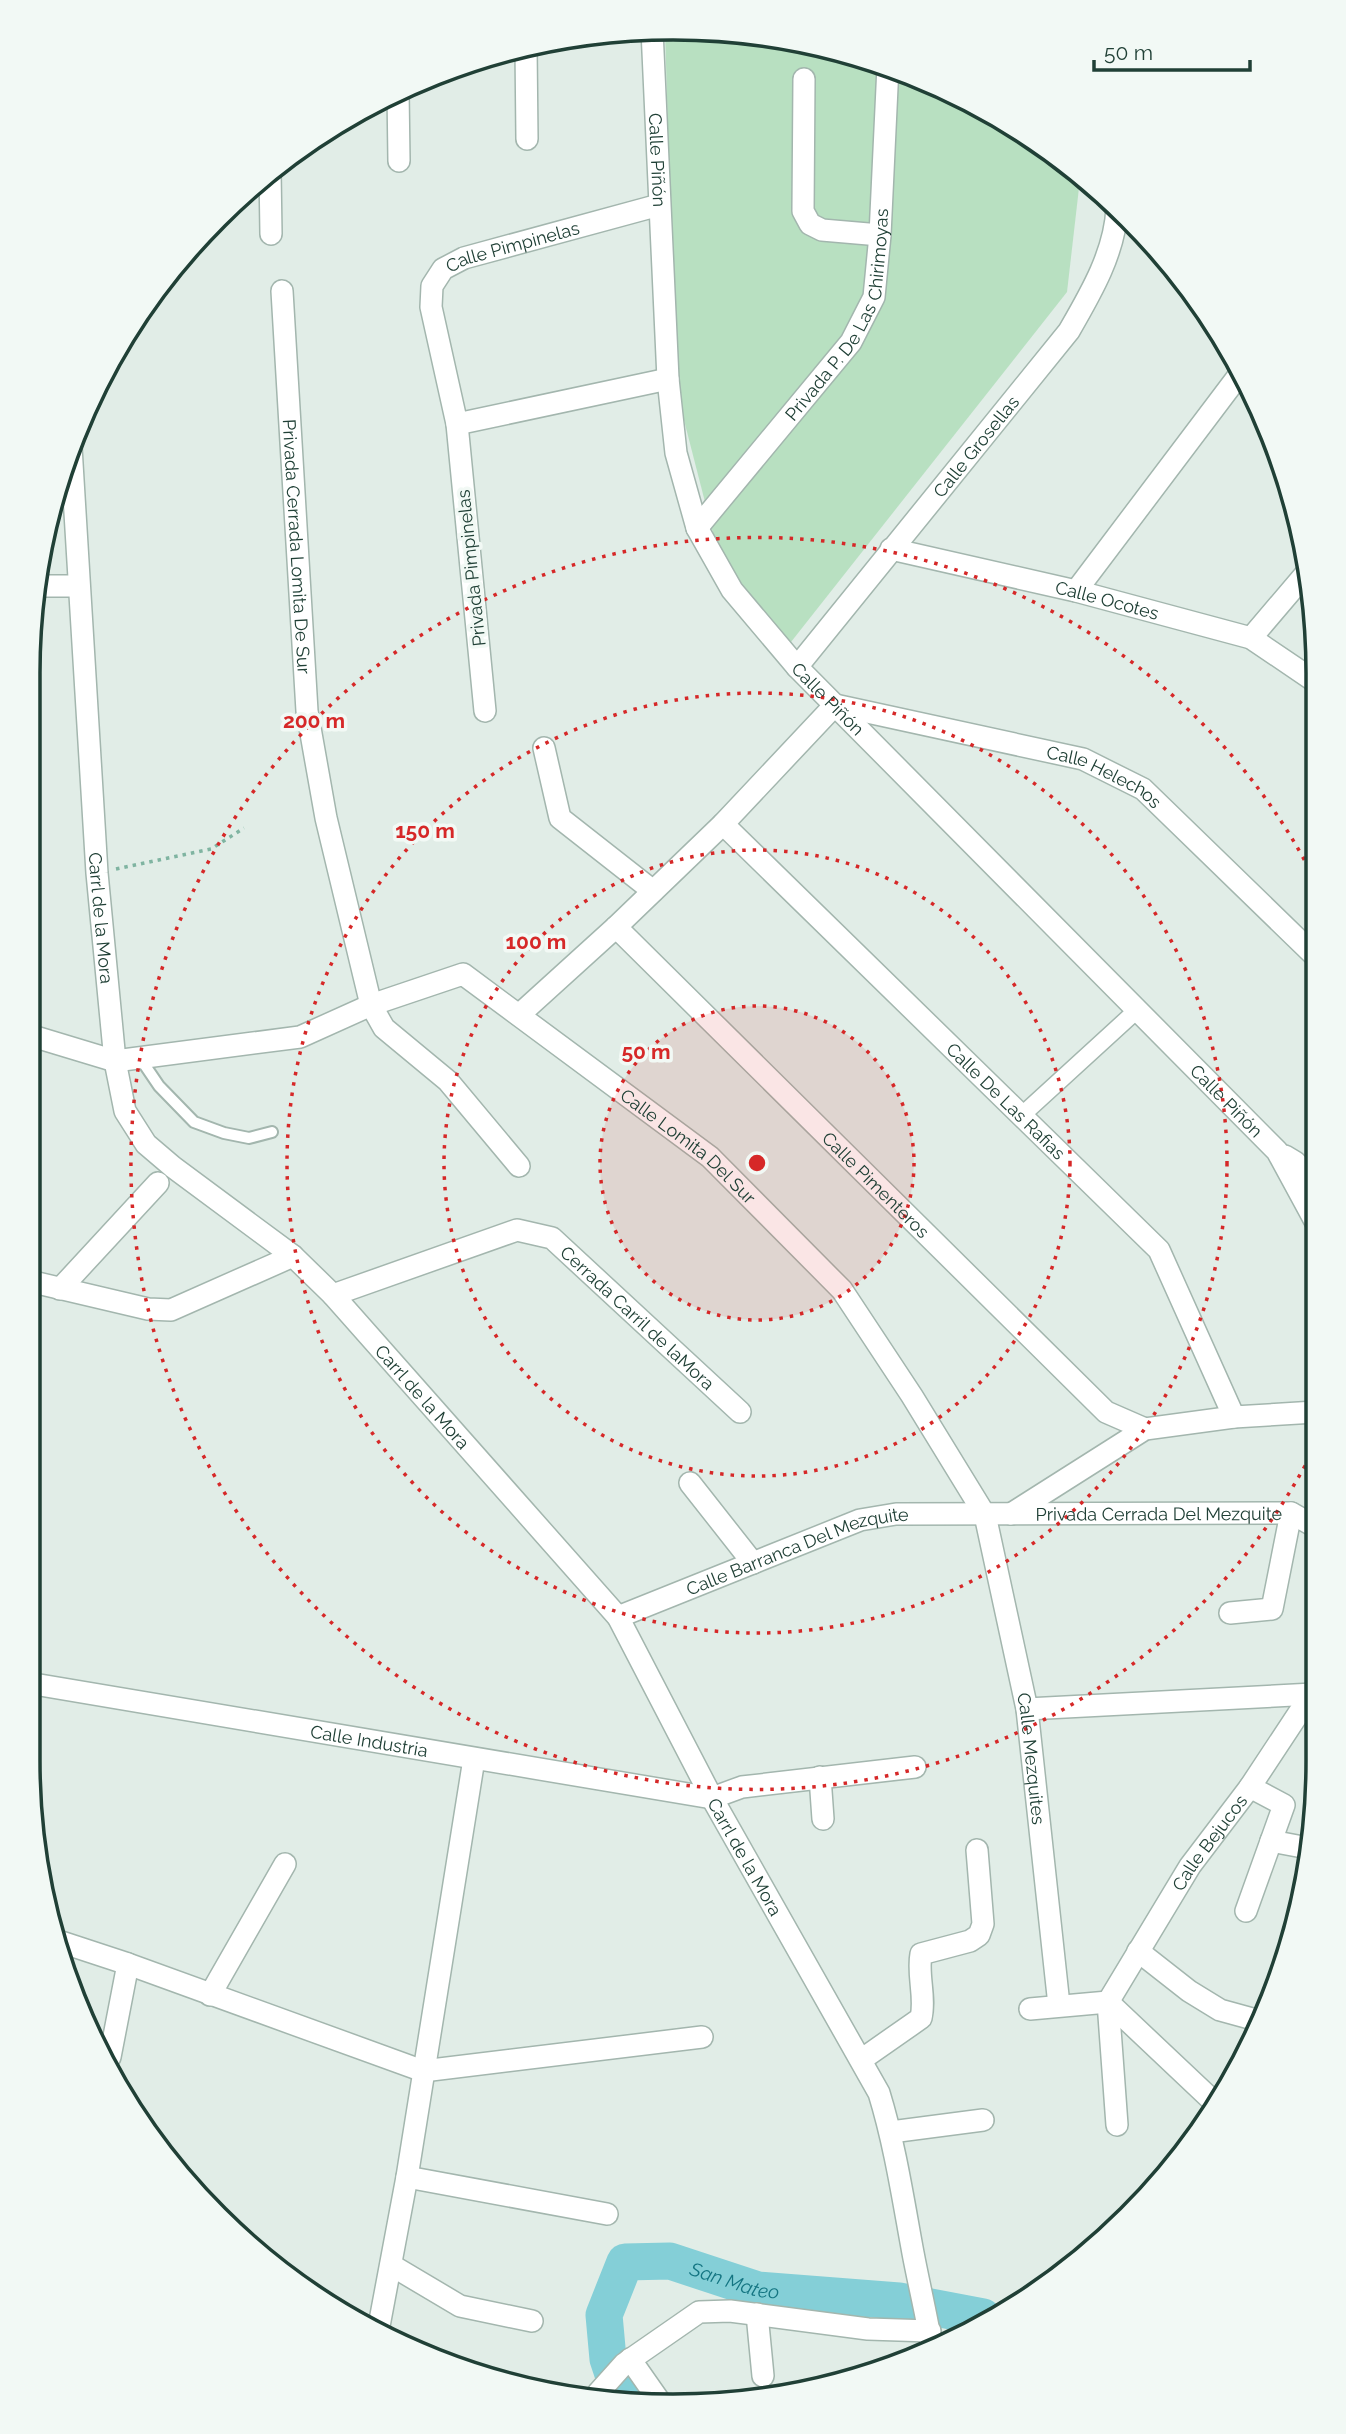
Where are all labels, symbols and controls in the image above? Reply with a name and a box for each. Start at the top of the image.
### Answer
scale bar [1094,28,1250,72]
text: 50 m [1104,40,1153,65]
street label: Calle Piñón [645,112,671,207]
street label: Privada P. De Las Chirimoyas [780,208,892,424]
street label: Calle Pimpinelas [442,217,582,276]
street label: Calle Grosellas [928,391,1023,501]
street label: Privada Cerrada Lomita De Sur [279,419,315,675]
street label: Privada Pimpinelas [452,488,490,647]
street label: Calle Ocotes [1053,576,1161,623]
street label: Calle Piñón [788,658,869,739]
text: 200 m [283,708,345,733]
street label: Calle Helechos [1045,741,1167,812]
text: 150 m [395,818,455,843]
street label: Carrl de la Mora [85,852,118,985]
text: 100 m [506,929,566,954]
street label: Calle De Las Rafias [942,1038,1070,1164]
text: 50 m [621,1039,671,1064]
street label: Calle Piñón [1186,1060,1267,1141]
street label: Calle Lomita Del Sur [617,1084,761,1208]
street label: Calle Pimenteros [818,1127,934,1242]
centre of rings [745,1151,769,1175]
street label: Cerrada Carril de laMora [556,1241,719,1394]
street label: Carrl de la Mora [371,1340,474,1453]
street label: Calle Barranca Del Mezquite [683,1503,909,1599]
street label: Privada Cerrada Del Mezquite [1035,1503,1283,1524]
street label: Calle Mezquites [1013,1690,1050,1826]
street label: Calle Industria [309,1720,430,1761]
street label: Calle Bejucos [1167,1790,1251,1894]
street label: Carrl de la Mora [704,1794,787,1919]
water label: San Mateo [686,2257,780,2303]

